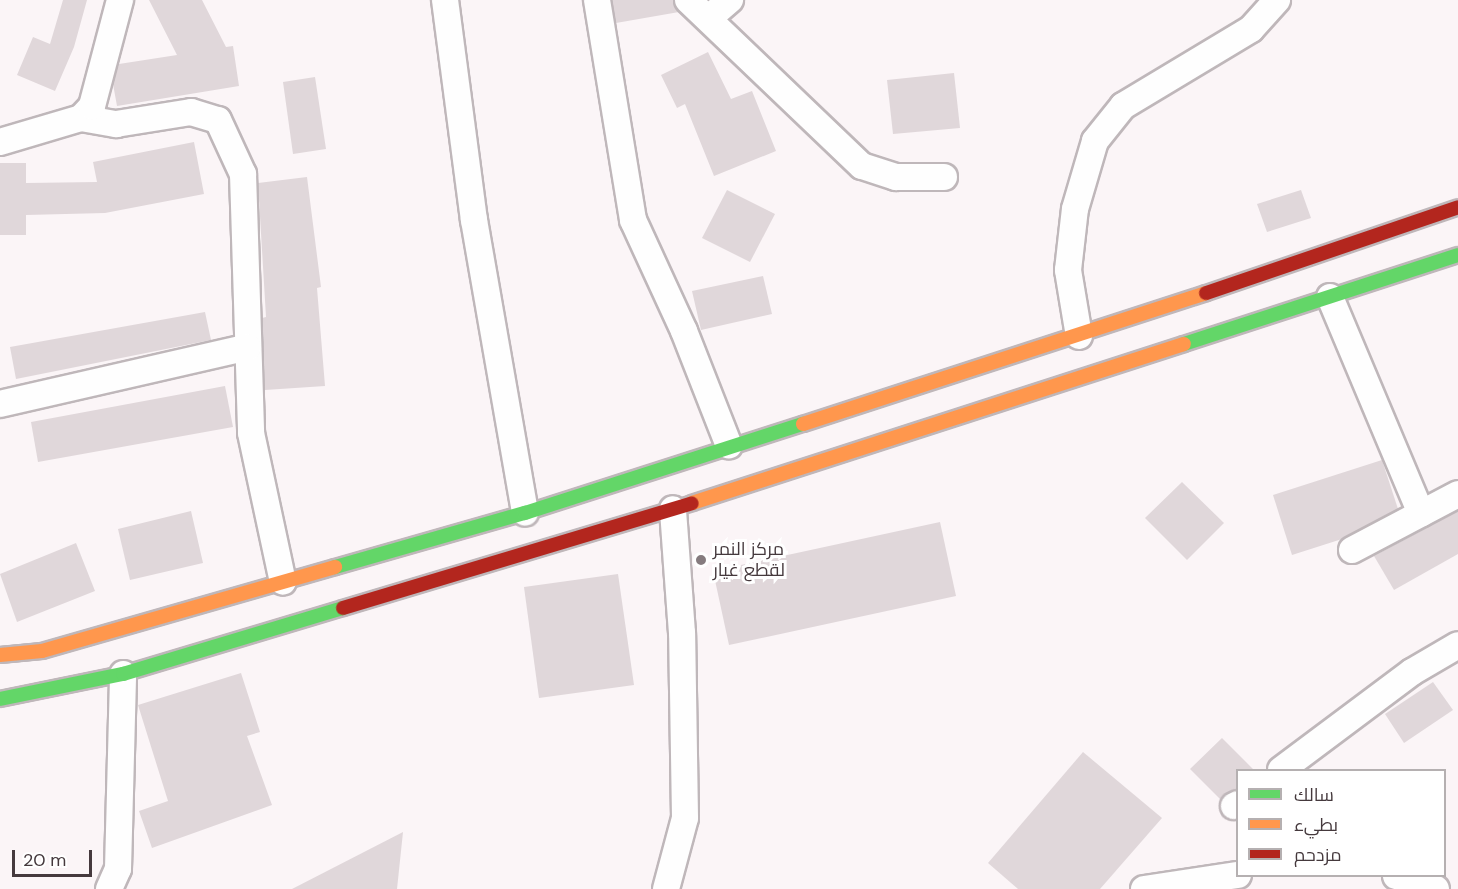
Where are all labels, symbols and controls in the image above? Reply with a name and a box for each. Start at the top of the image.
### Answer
place label: مركز النمر لقطع غيار [713,539,785,582]
marker: مركز النمر لقطع غيار [694,553,708,567]
legend [1236,769,1446,877]
text: سالك [1294,783,1334,807]
text: بطيء [1294,813,1338,837]
scale bar [15,838,94,876]
text: مزدحم [1294,843,1342,867]
text: 20 m [23,848,66,872]

